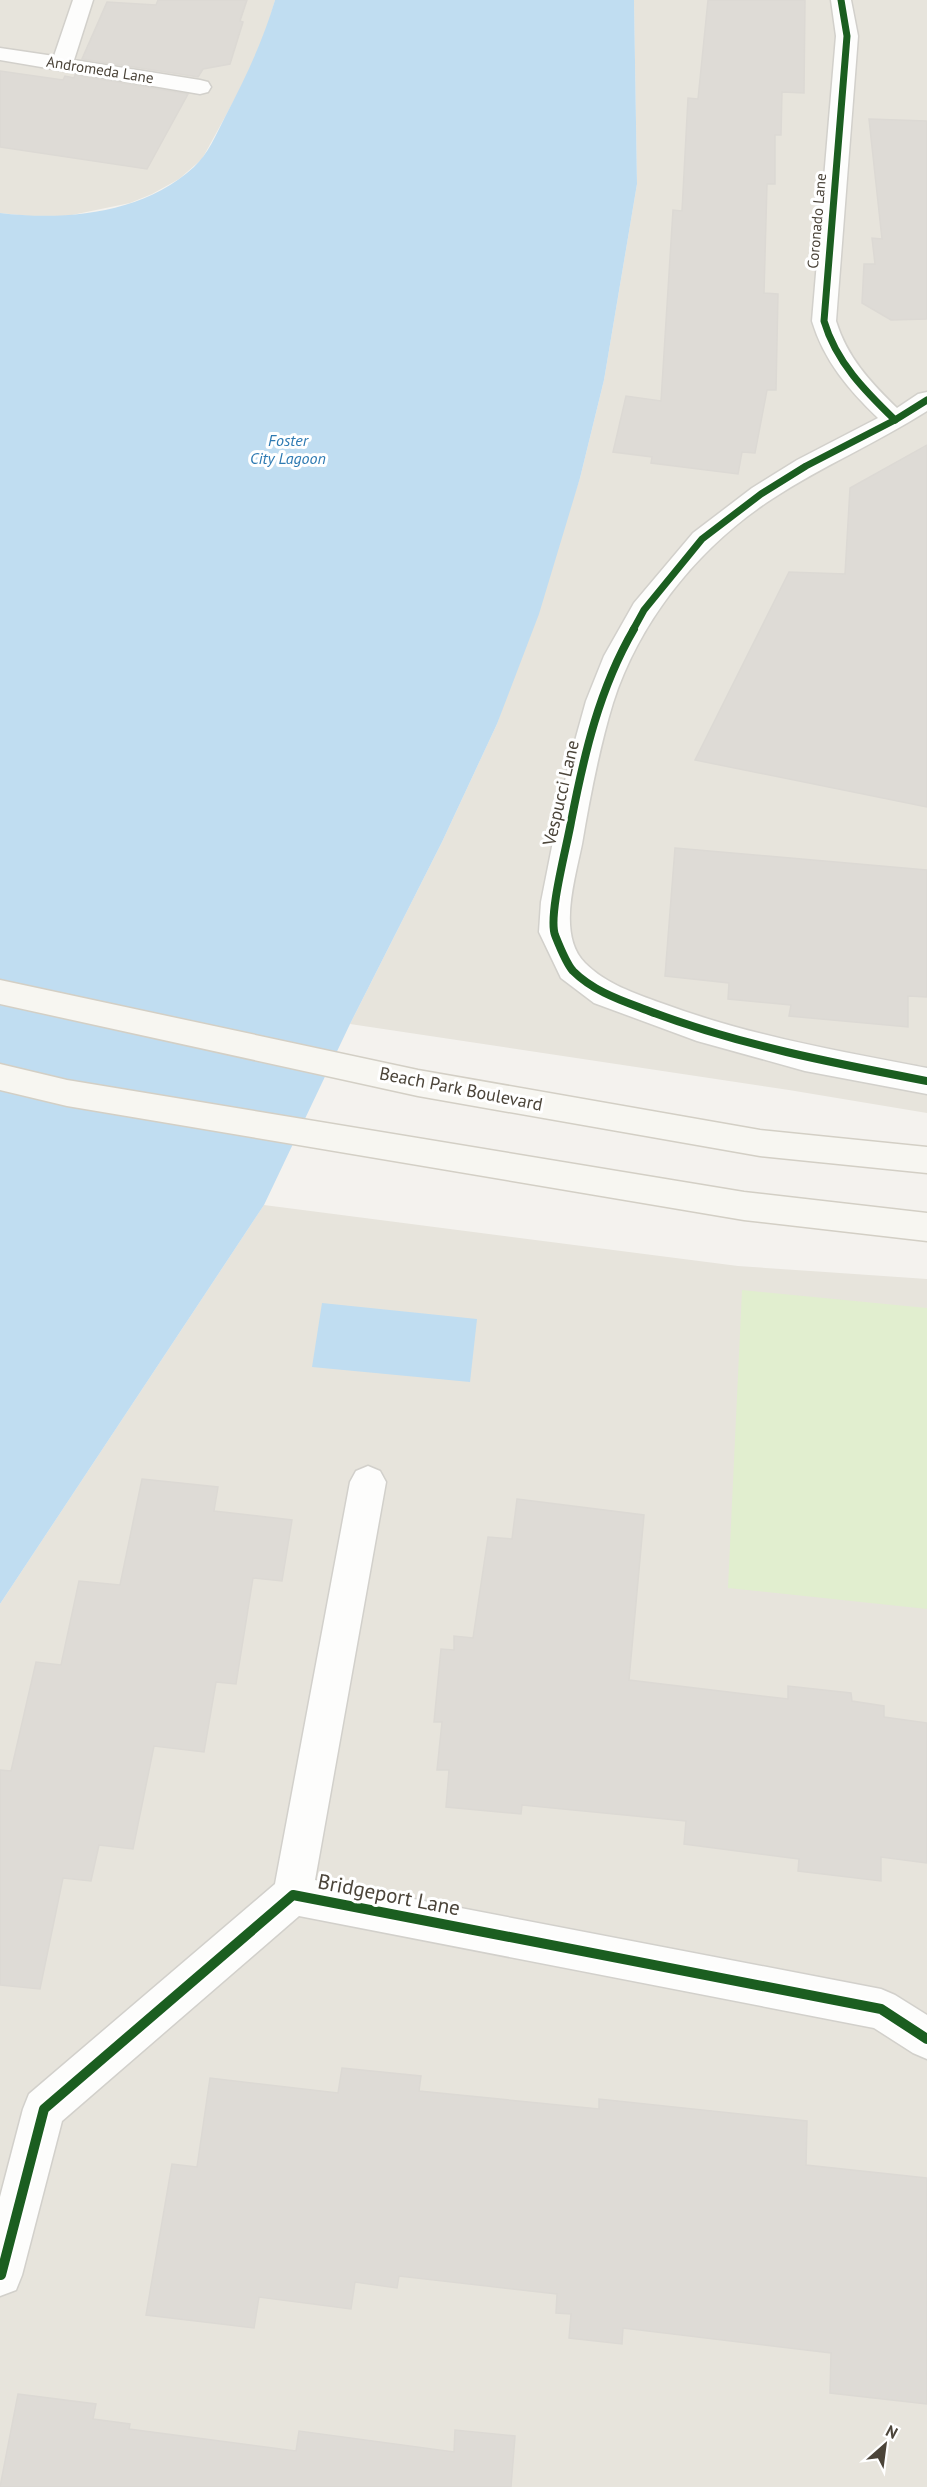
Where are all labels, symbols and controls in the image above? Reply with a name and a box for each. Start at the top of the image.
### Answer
street label: Andromeda Lane [45,52,155,87]
street label: Coronado Lane [803,172,830,269]
water label: Foster City Lagoon [250,430,326,468]
street label: Vespucci Lane [537,738,584,849]
street label: Beach Park Boulevard [377,1061,545,1116]
street label: Bridgeport Lane [316,1867,463,1922]
north arrow [855,2415,915,2475]
text: N [883,2420,901,2443]

